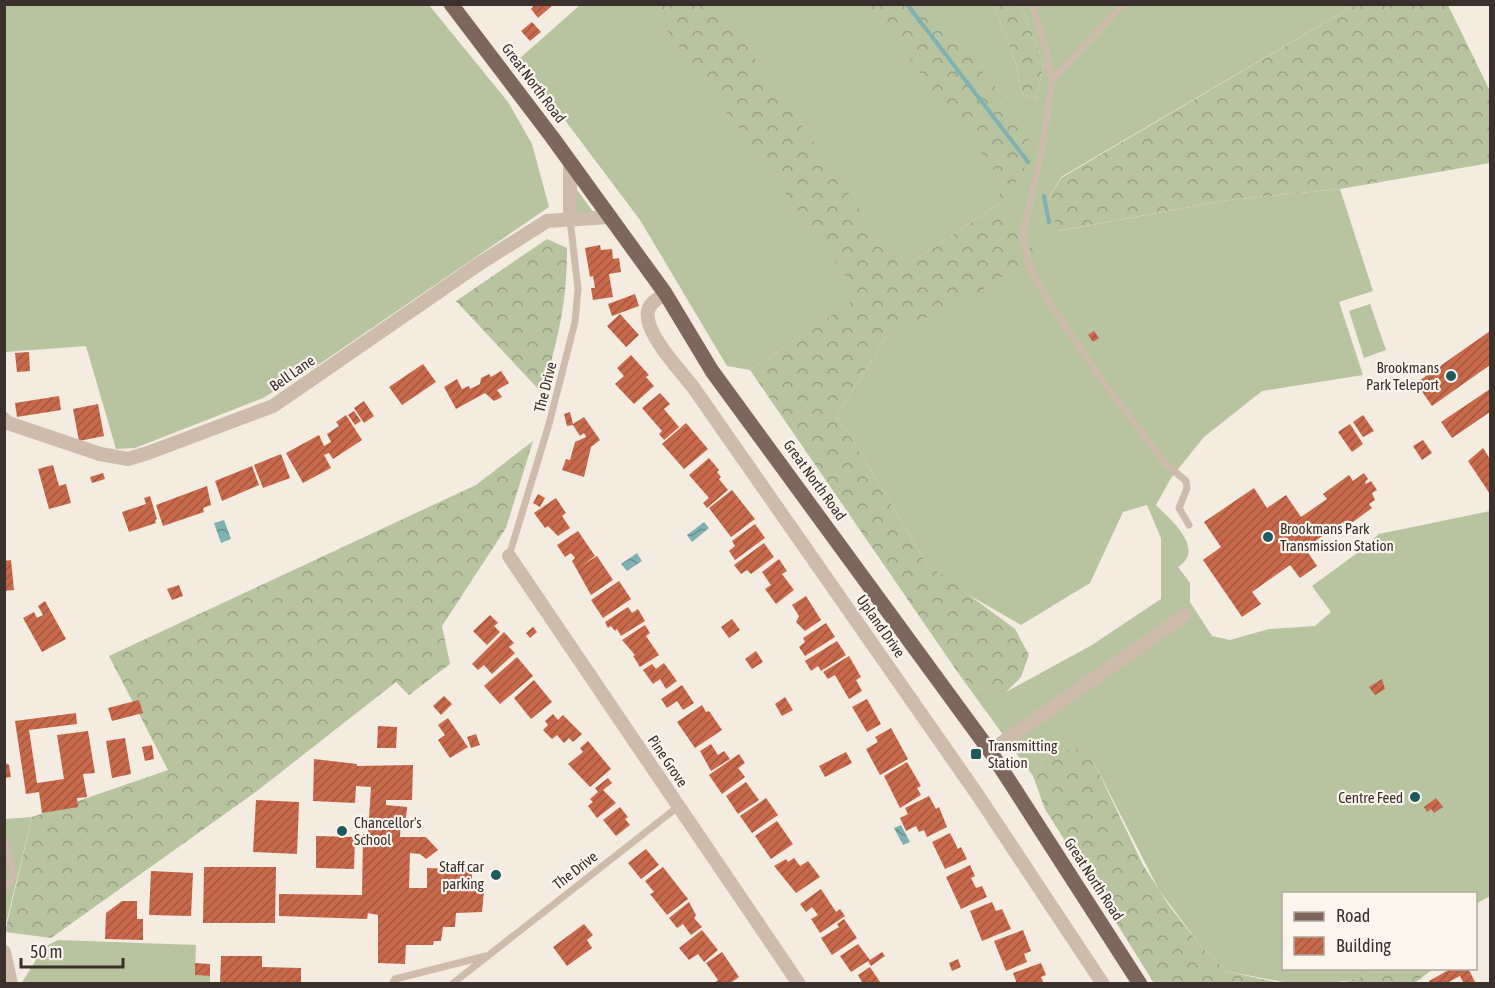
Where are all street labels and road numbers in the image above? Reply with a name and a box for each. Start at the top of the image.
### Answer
street label: Great North Road [499,40,569,126]
street label: Bell Lane [266,351,318,395]
street label: The Drive [531,360,560,414]
street label: Great North Road [780,437,850,523]
street label: Upland Drive [853,591,909,661]
street label: Pine Grove [645,732,692,790]
street label: Great North Road [1061,835,1127,923]
street label: The Drive [549,847,601,893]

